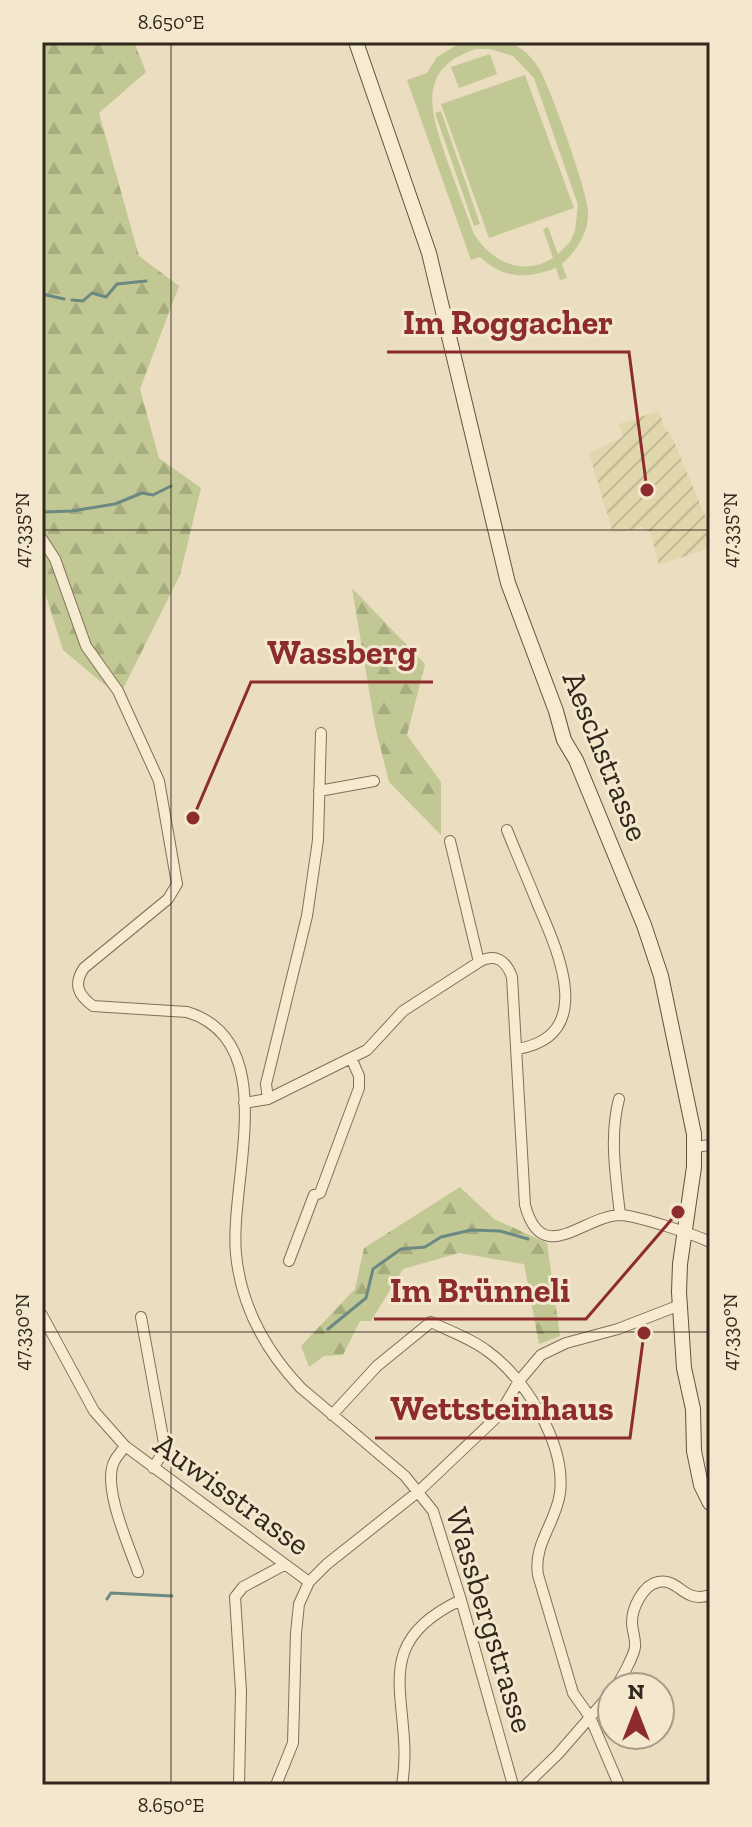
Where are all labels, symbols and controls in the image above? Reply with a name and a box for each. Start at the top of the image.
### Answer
text: 8.650°E [138,10,204,34]
callout: Im Roggacher [387,294,629,352]
text: Im Roggacher [403,302,613,343]
text: 47.335°N [10,492,34,568]
text: 47.335°N [718,492,742,568]
callout: Wassberg [251,624,433,682]
text: Wassberg [267,632,417,673]
street label: Aeschstrasse [555,665,657,847]
callout: Im Brünneli [374,1261,586,1319]
text: Im Brünneli [390,1270,570,1311]
text: 47.330°N [10,1293,34,1370]
text: 47.330°N [718,1293,742,1370]
callout: Wettsteinhaus [375,1380,630,1438]
text: Wettsteinhaus [390,1388,614,1429]
street label: Auwisstrasse [147,1425,317,1563]
street label: Wassbergstrasse [438,1503,542,1737]
north arrow [596,1671,676,1751]
text: N [628,1678,645,1705]
text: 8.650°E [138,1793,204,1817]

